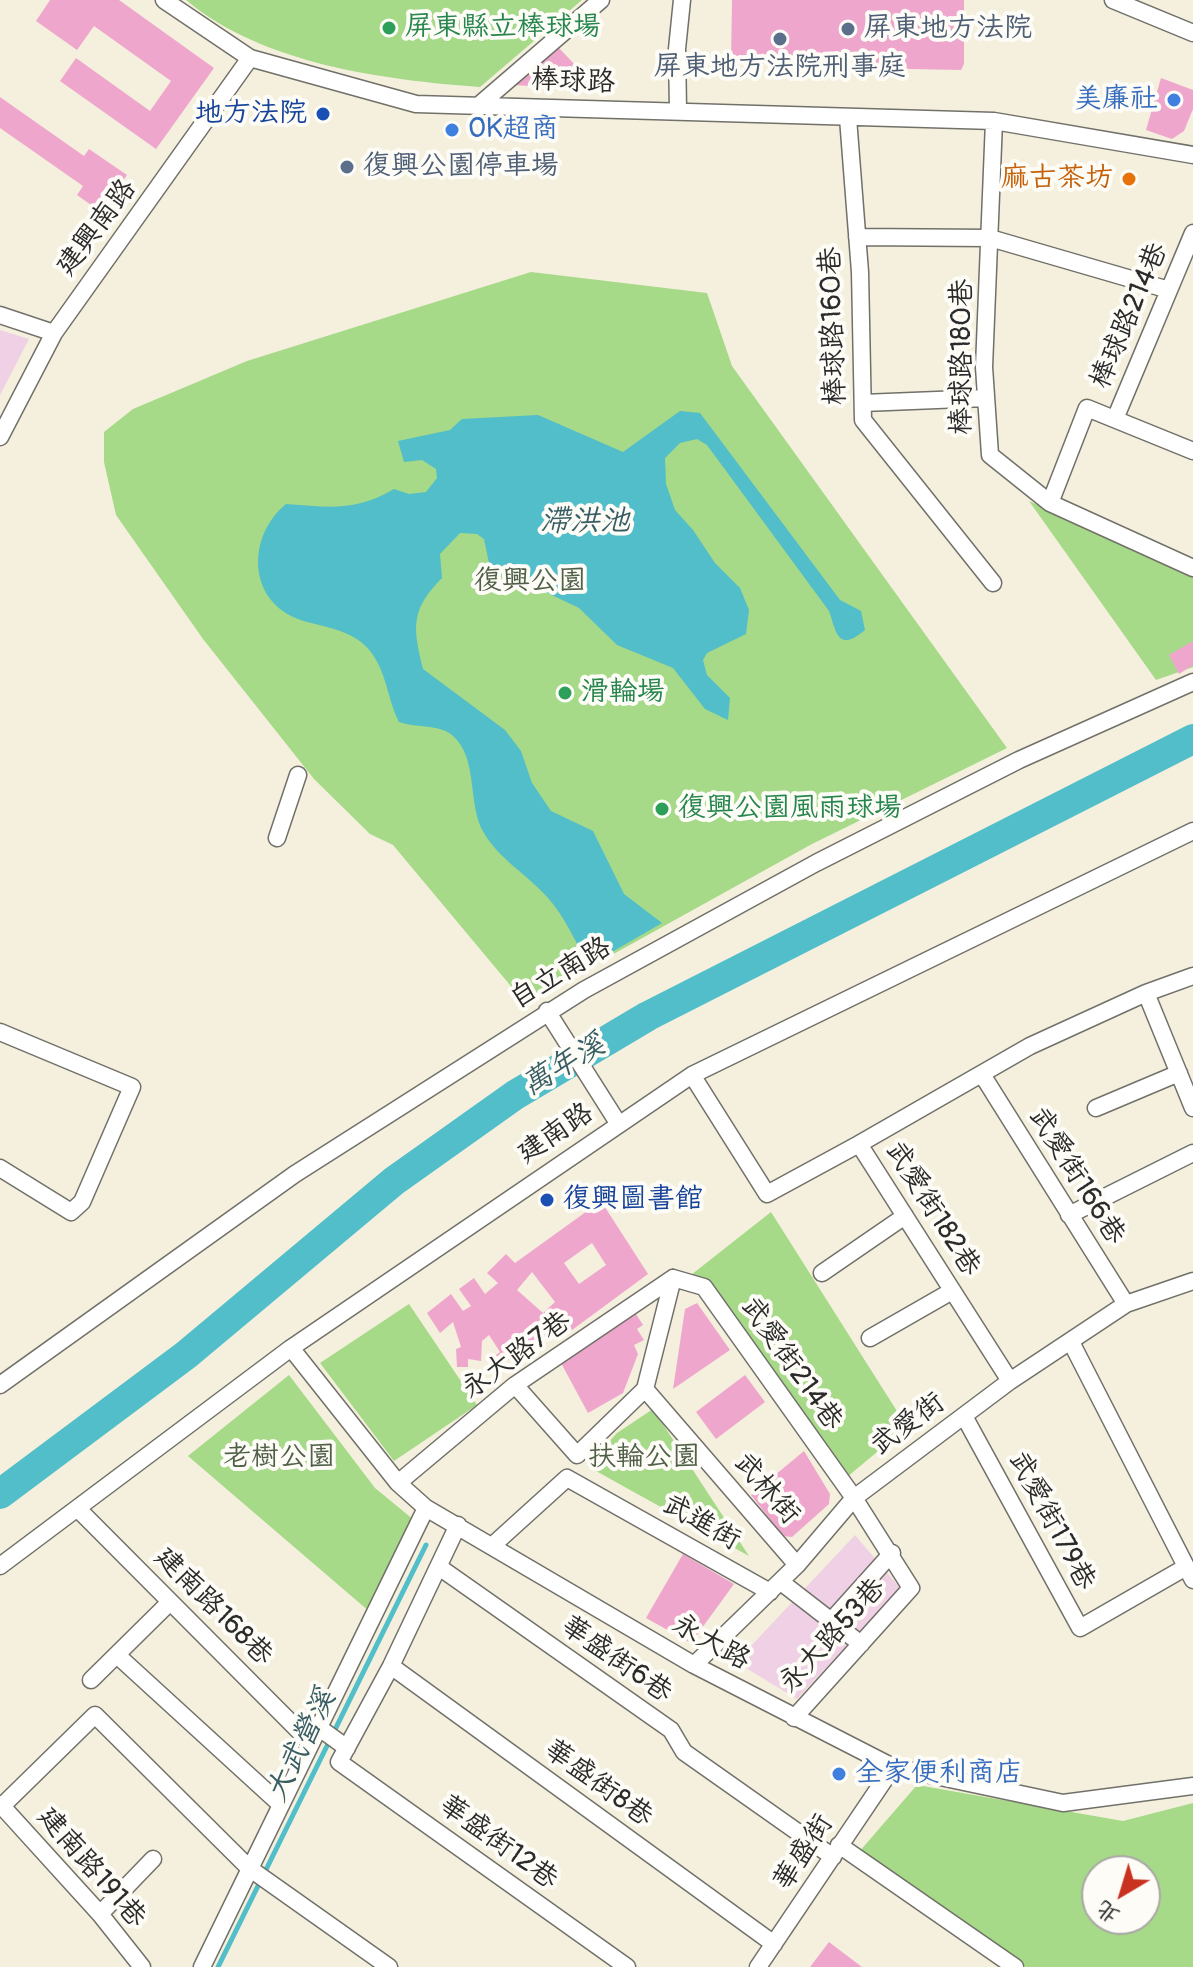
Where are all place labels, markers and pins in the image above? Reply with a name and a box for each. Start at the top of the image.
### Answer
place label: 屏東縣立棒球場 [405,11,601,45]
place label: 屏東地方法院 [864,12,1032,46]
marker: 屏東縣立棒球場 [380,19,398,37]
marker: 屏東地方法院 [839,20,857,38]
marker: 屏東地方法院刑事庭 [771,30,789,48]
place label: 屏東地方法院刑事庭 [654,51,906,85]
place label: 美廉社 [1074,83,1158,117]
marker: 美廉社 [1165,91,1183,109]
place label: 地方法院 [195,97,307,131]
marker: 地方法院 [314,105,332,123]
place label: OK超商 [468,113,559,147]
marker: OK超商 [443,121,461,139]
place label: 復興公園停車場 [363,150,559,184]
marker: 復興公園停車場 [338,158,356,176]
place label: 麻古茶坊 [1001,162,1113,196]
marker: 麻古茶坊 [1120,170,1138,188]
place label: 滑輪場 [581,676,665,710]
marker: 滑輪場 [556,684,574,702]
place label: 復興公園風雨球場 [678,792,902,826]
marker: 復興公園風雨球場 [653,800,671,818]
place label: 復興圖書館 [563,1183,703,1217]
marker: 復興圖書館 [538,1191,556,1209]
place label: 全家便利商店 [855,1757,1023,1791]
marker: 全家便利商店 [830,1765,848,1783]

